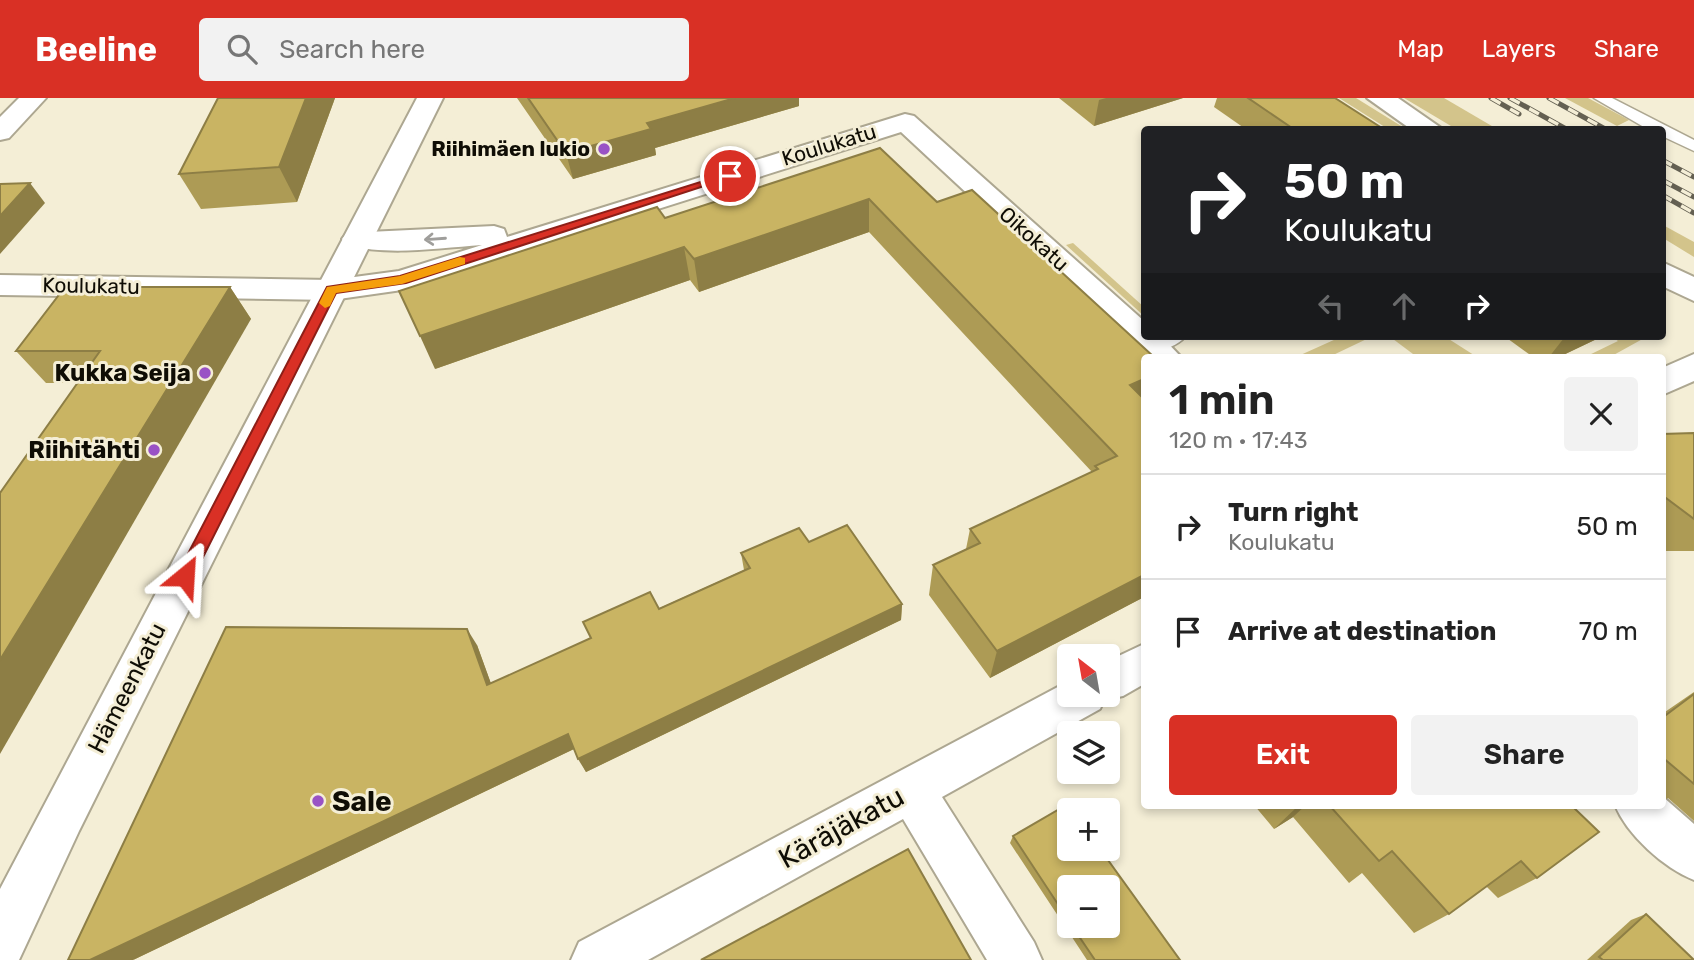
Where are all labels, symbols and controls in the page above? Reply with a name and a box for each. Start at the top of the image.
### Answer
search box [199,18,689,81]
text: Beeline [35,30,157,69]
icon: search [223,30,261,68]
text: Search here [279,34,425,65]
text: Map [1397,35,1444,63]
text: Layers [1482,35,1556,63]
text: Share [1594,35,1659,63]
street label: Koulukatu [779,118,879,171]
place label: Riihimäen lukio [431,136,590,161]
marker: Riihimäen lukio [596,141,612,157]
pin [700,146,760,206]
text: 50 m [1284,152,1404,210]
icon: right [1169,154,1260,245]
icon: arrive [711,157,749,195]
street label: Oikokatu [995,201,1074,276]
text: Koulukatu [1284,211,1432,249]
one-way arrow [424,233,447,246]
street label: Koulukatu [42,272,140,299]
icon: left [1312,287,1350,325]
icon: ahead [1385,287,1423,325]
icon: right [1458,287,1496,325]
place label: Kukka Seija [55,359,191,387]
marker: Kukka Seija [197,365,213,381]
text: 1 min [1169,375,1275,425]
button: close [1564,377,1638,451]
text: 120 m · 17:43 [1169,426,1308,454]
place label: Riihitähti [28,436,140,464]
marker: Riihitähti [146,442,162,458]
text: Turn right [1228,497,1358,528]
icon: right [1169,508,1207,546]
text: 50 m [1577,511,1638,542]
text: Koulukatu [1228,528,1335,556]
position arrow [148,539,222,613]
icon: arrive [1169,613,1207,651]
text: Arrive at destination [1228,616,1496,647]
text: 70 m [1579,616,1638,647]
street label: Hämeenkatu [82,618,172,758]
north arrow [1057,644,1120,707]
map controls [1057,644,1120,938]
button: Exit [1169,715,1397,795]
button: Share [1411,715,1638,795]
button: layers [1057,721,1120,784]
street label: Käräjäkatu [773,780,910,875]
place label: Sale [332,785,392,818]
marker: Sale [310,793,326,809]
button: + [1057,798,1120,861]
button: − [1057,875,1120,938]

